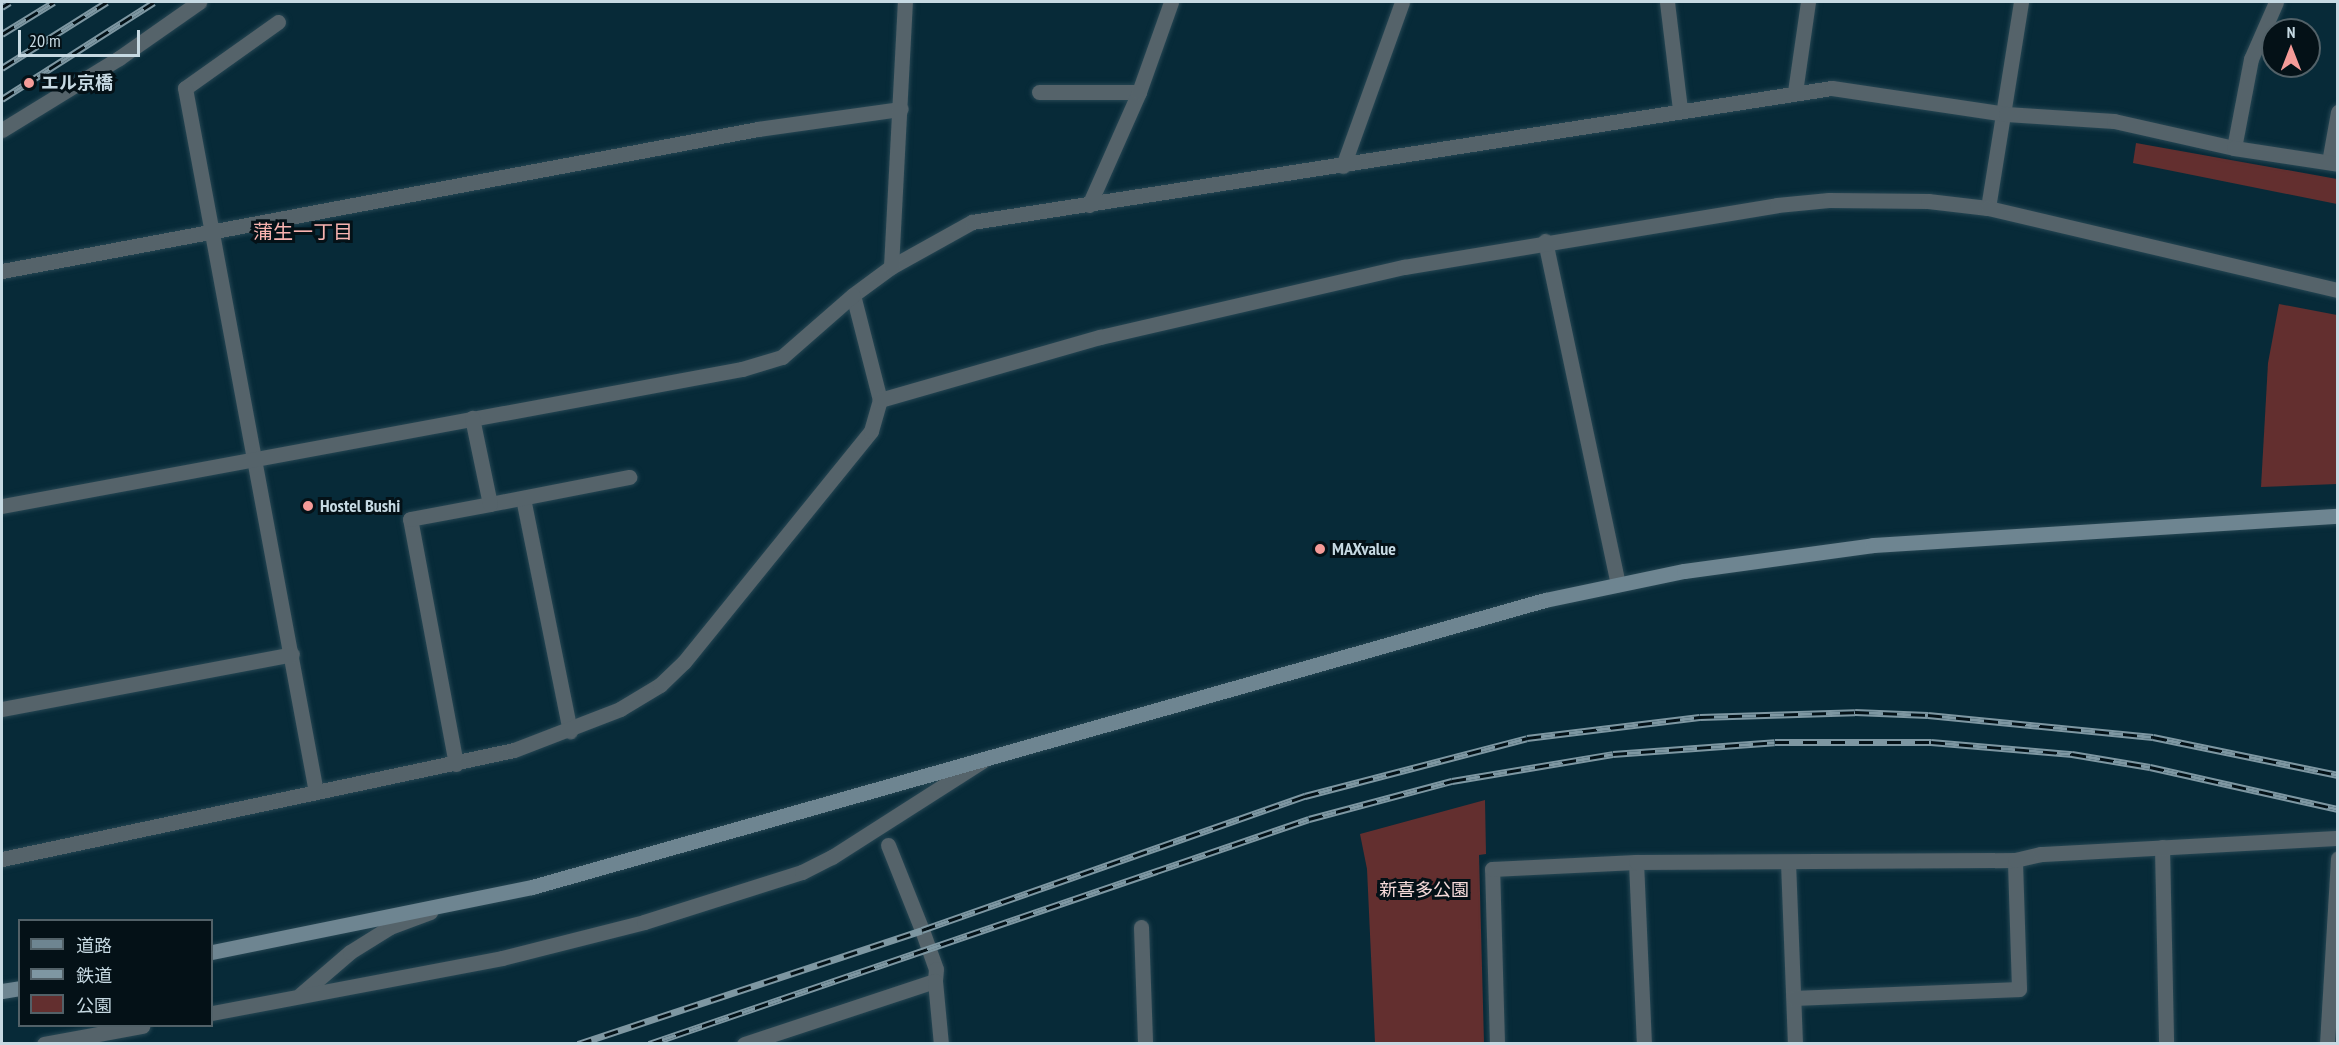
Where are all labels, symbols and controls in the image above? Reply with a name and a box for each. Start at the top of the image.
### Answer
scale bar [21,18,142,56]
north arrow [2261,18,2321,78]
text: N [2287,22,2295,42]
text: 20 m [29,29,61,52]
place label: エル京橋 [41,72,113,94]
marker: エル京橋 [22,76,36,90]
district label: 蒲生一丁目 [253,220,353,244]
place label: Hostel Bushi [320,495,400,517]
marker: Hostel Bushi [301,499,315,513]
place label: MAXvalue [1332,538,1396,560]
marker: MAXvalue [1313,542,1327,556]
park label: 新喜多公園 [1379,879,1469,901]
legend [18,919,213,1027]
text: 道路 [76,934,112,957]
text: 鉄道 [76,964,112,987]
text: 公園 [76,994,112,1017]

